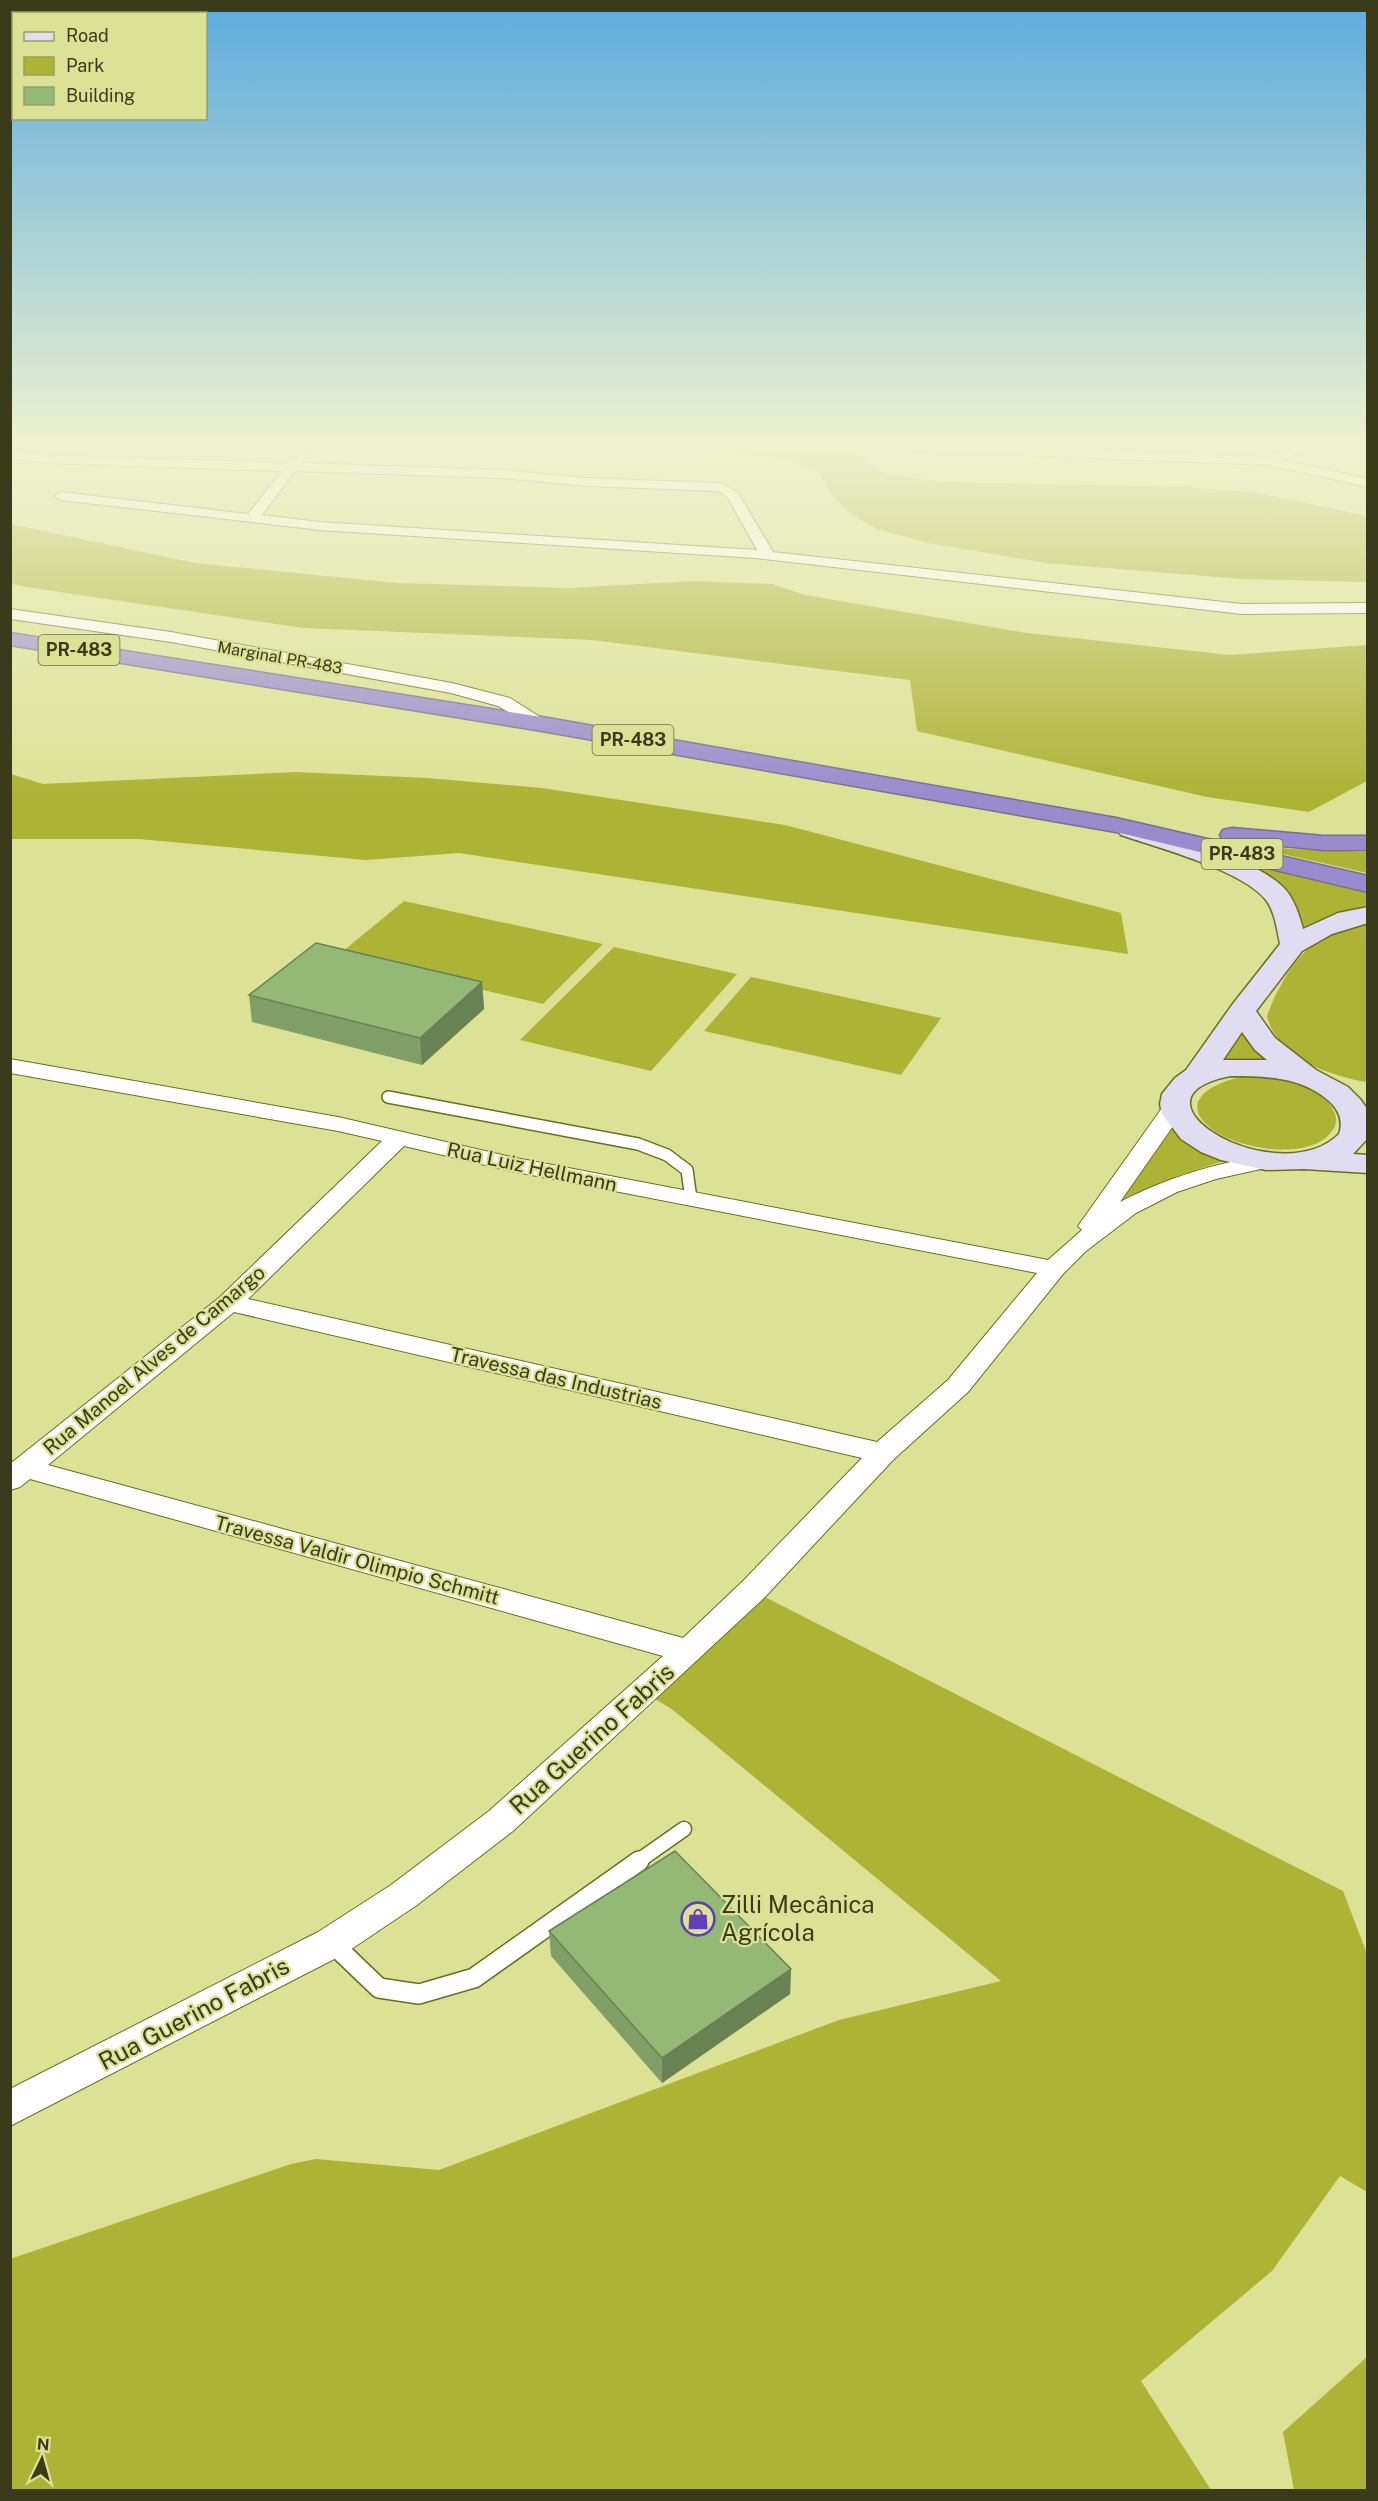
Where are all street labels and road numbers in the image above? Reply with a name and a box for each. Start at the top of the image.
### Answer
road number: PR-483 [38,635,119,665]
street label: Marginal PR-483 [216,637,344,678]
road number: PR-483 [592,725,674,755]
road number: PR-483 [1202,839,1282,869]
street label: Rua Luiz Hellmann [445,1137,619,1197]
street label: Rua Manoel Alves de Camargo [38,1260,270,1460]
street label: Travessa das Industrias [448,1342,664,1414]
street label: Travessa Valdir Olimpio Schmitt [212,1510,502,1610]
street label: Rua Guerino Fabris [503,1657,679,1820]
street label: Rua Guerino Fabris [93,1951,294,2075]

